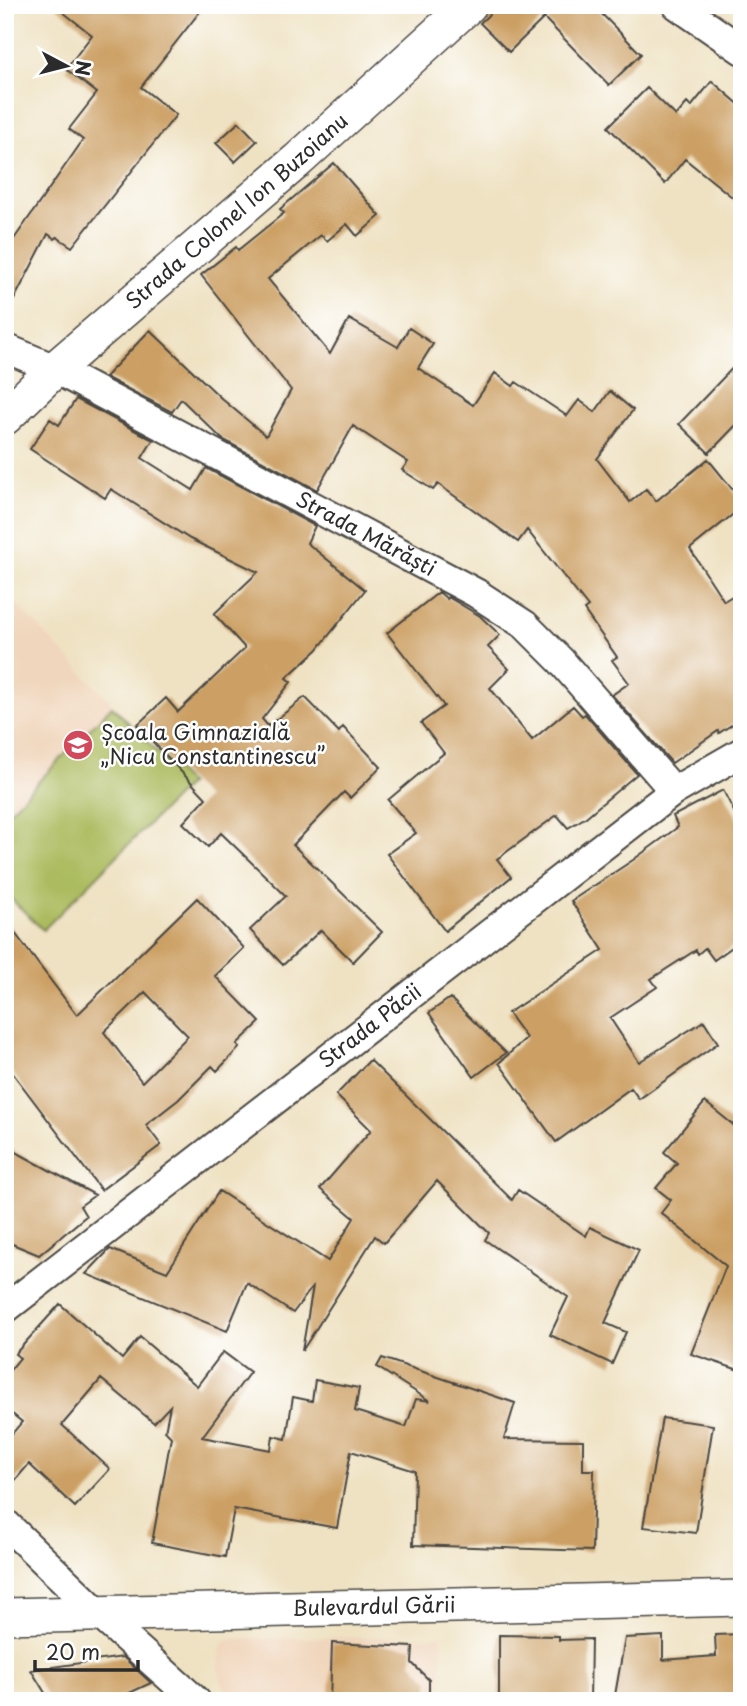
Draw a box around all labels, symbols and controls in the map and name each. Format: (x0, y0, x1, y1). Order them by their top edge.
north arrow (32, 32, 102, 102)
text: N (69, 59, 99, 77)
street label: Strada Colonel Ion Buzoianu (117, 104, 354, 316)
street label: Strada Mărăști (291, 482, 442, 583)
place label: Școala Gimnazială „Nicu Constantinescu” (101, 715, 325, 771)
school or university icon: Școala Gimnazială „Nicu Constantinescu” (61, 728, 95, 762)
street label: Strada Păcii (311, 974, 427, 1075)
street label: Bulevardul Gării (292, 1587, 456, 1623)
scale bar (35, 1629, 138, 1673)
text: 20 m (46, 1635, 100, 1667)

